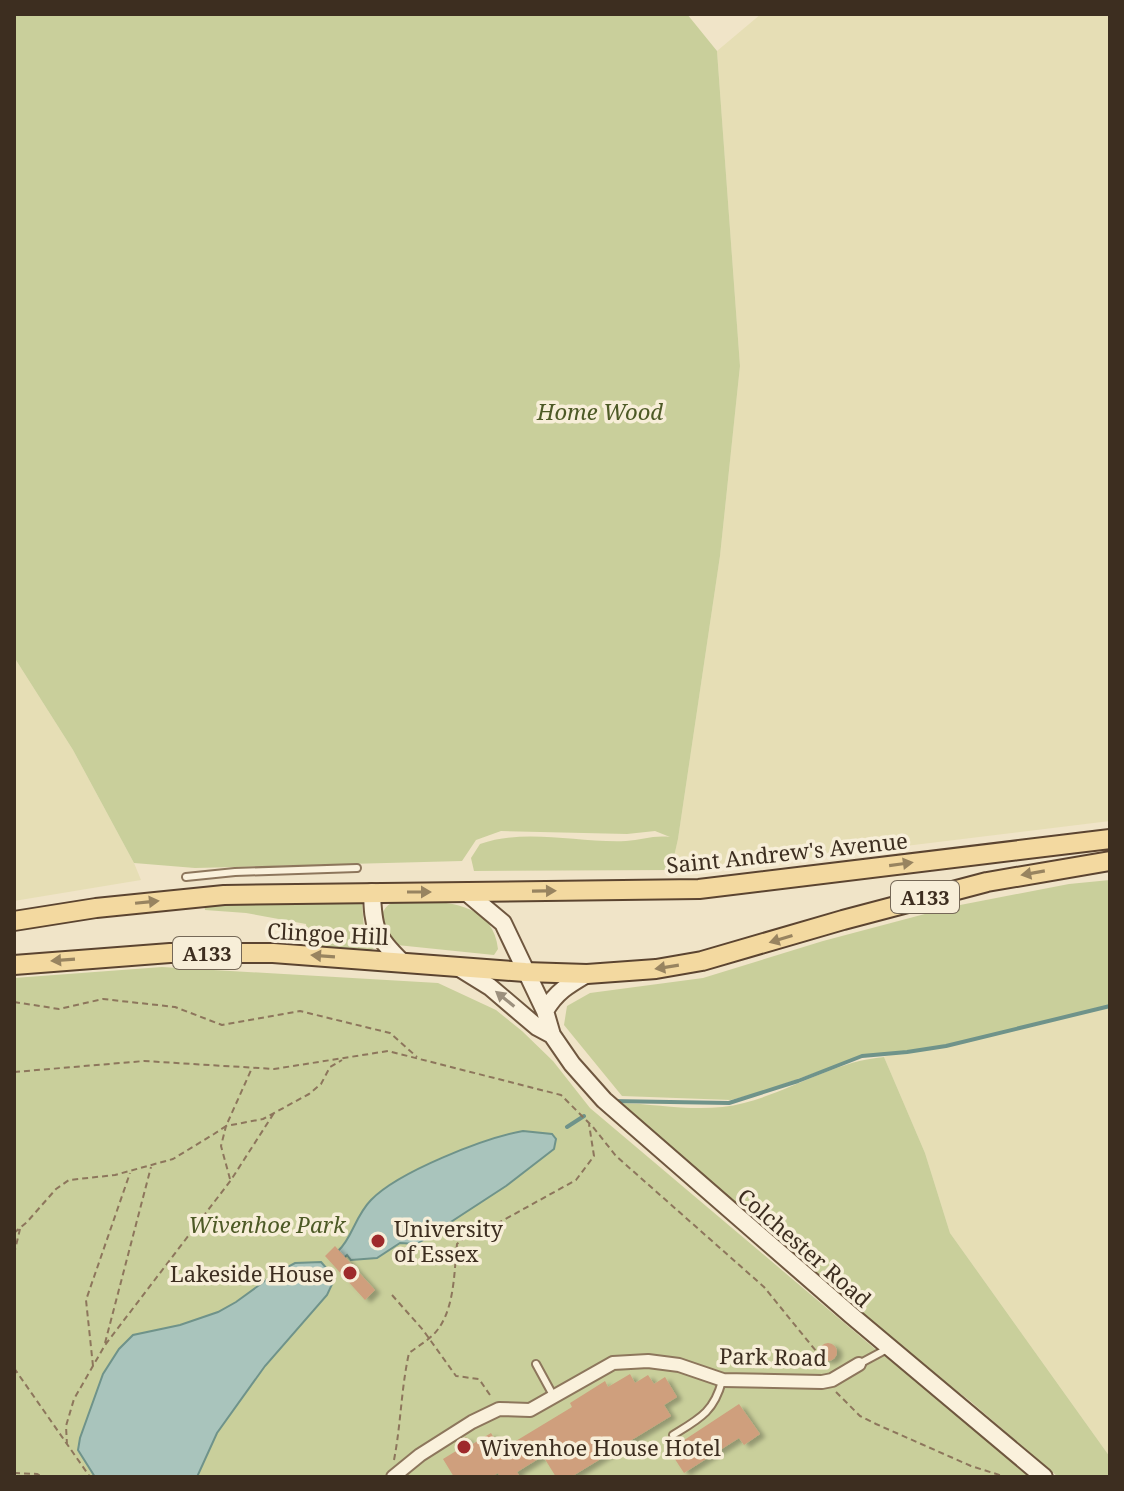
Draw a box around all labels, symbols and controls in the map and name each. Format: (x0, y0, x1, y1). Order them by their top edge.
park label: Home Wood (536, 396, 663, 426)
street label: Saint Andrew's Avenue (665, 824, 909, 880)
one-way arrow (889, 858, 914, 871)
one-way arrow (1020, 867, 1045, 880)
road number: A133 (891, 881, 959, 913)
one-way arrow (532, 885, 557, 897)
one-way arrow (407, 886, 432, 898)
one-way arrow (135, 895, 160, 908)
street label: Clingoe Hill (266, 915, 390, 951)
one-way arrow (769, 933, 793, 946)
road number: A133 (173, 937, 241, 969)
one-way arrow (310, 949, 335, 962)
one-way arrow (50, 954, 75, 967)
one-way arrow (654, 961, 679, 974)
one-way arrow (495, 992, 515, 1008)
street label: Colchester Road (732, 1181, 879, 1314)
park label: Wivenhoe Park (188, 1209, 347, 1239)
place label: University of Essex (394, 1213, 504, 1268)
marker: University of Essex (369, 1232, 387, 1250)
place label: Lakeside House (170, 1258, 334, 1288)
marker: Lakeside House (341, 1264, 359, 1282)
street label: Park Road (719, 1340, 828, 1372)
place label: Wivenhoe House Hotel (480, 1432, 721, 1462)
marker: Wivenhoe House Hotel (455, 1438, 473, 1456)

